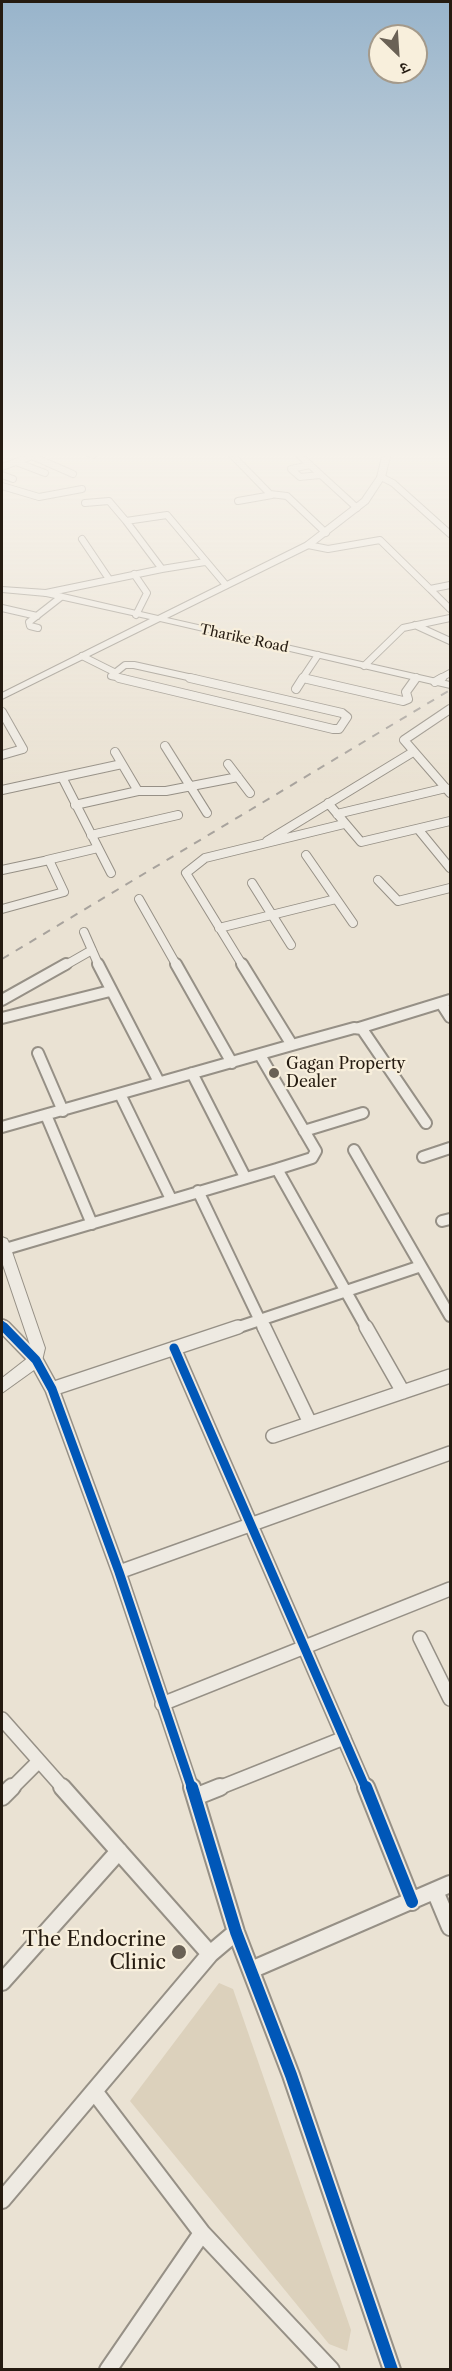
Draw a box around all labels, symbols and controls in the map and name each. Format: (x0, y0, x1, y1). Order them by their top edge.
north arrow (368, 24, 428, 84)
text: उ (397, 58, 413, 79)
street label: Tharike Road (198, 621, 290, 657)
place label: Gagan Property Dealer (286, 1054, 405, 1092)
marker: Gagan Property Dealer (267, 1066, 281, 1080)
place label: The Endocrine Clinic (22, 1928, 166, 1975)
marker: The Endocrine Clinic (170, 1943, 188, 1961)

